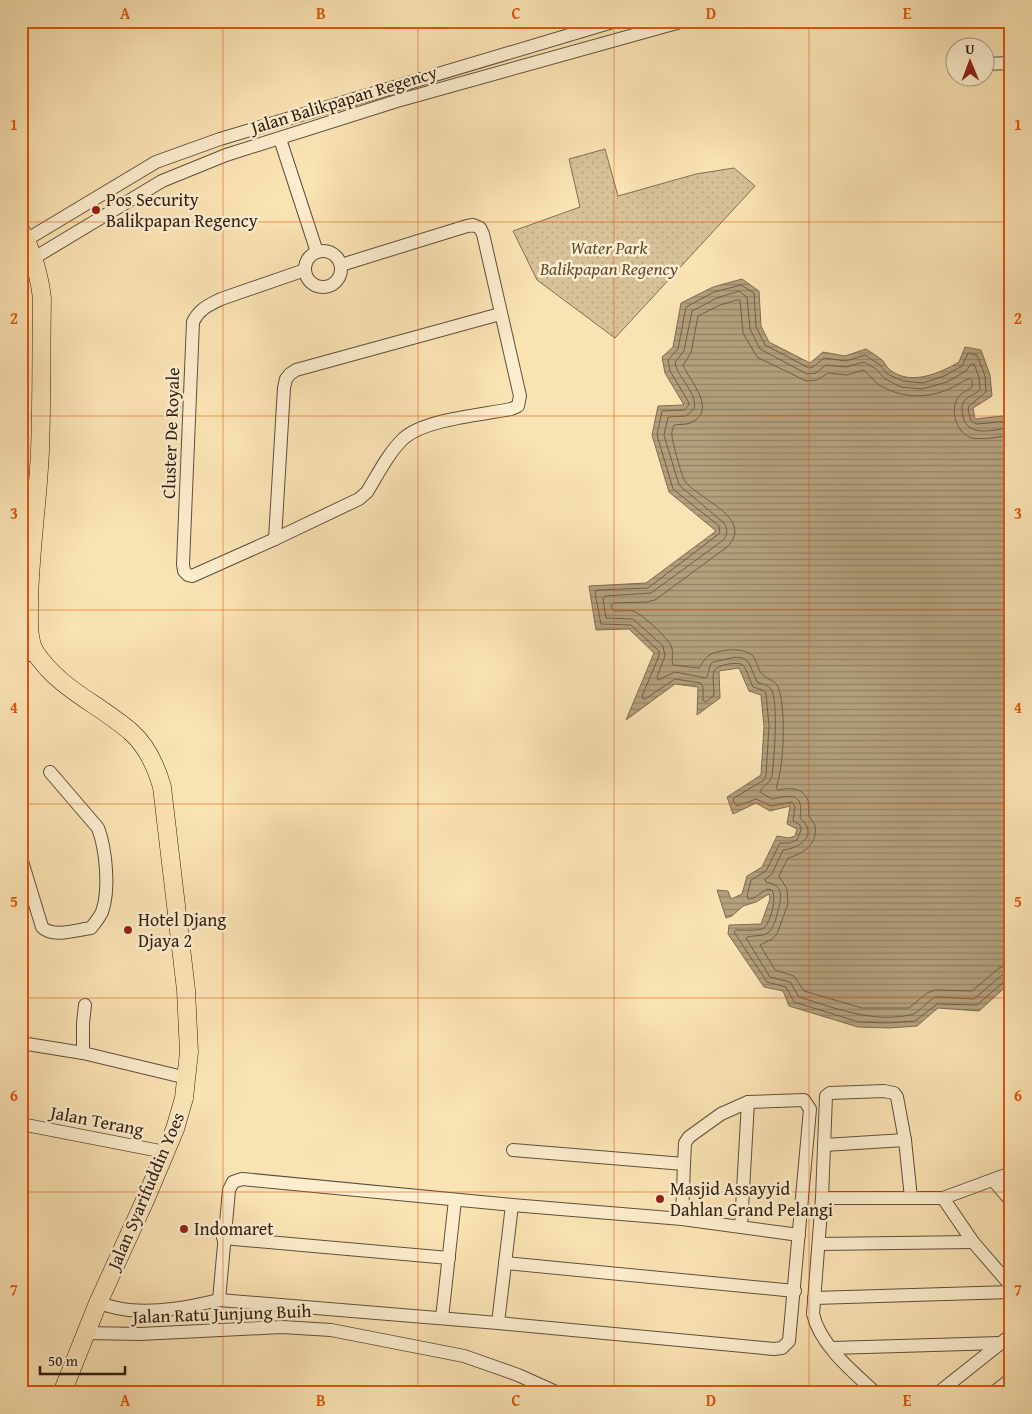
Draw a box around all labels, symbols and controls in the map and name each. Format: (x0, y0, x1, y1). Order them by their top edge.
text: A (120, 1, 131, 25)
text: B (316, 1, 326, 25)
text: C (511, 1, 521, 25)
text: D (706, 1, 716, 25)
text: E (903, 1, 912, 25)
north arrow (944, 38, 994, 88)
text: U (965, 39, 975, 59)
street label: Jalan Balikpapan Regency (245, 58, 440, 141)
text: 1 (10, 112, 18, 136)
text: 1 (1014, 112, 1022, 136)
place label: Pos Security Balikpapan Regency (106, 186, 258, 234)
marker: Pos Security Balikpapan Regency (90, 204, 102, 216)
park label: Water Park Balikpapan Regency (539, 234, 679, 282)
text: 2 (10, 306, 18, 330)
text: 2 (1014, 306, 1022, 330)
street label: Cluster De Royale (155, 367, 186, 499)
text: 3 (10, 501, 18, 525)
text: 3 (1014, 501, 1022, 525)
text: 4 (10, 695, 18, 719)
text: 4 (1014, 695, 1022, 719)
text: 5 (10, 889, 18, 913)
text: 5 (1014, 889, 1022, 913)
place label: Hotel Djang Djaya 2 (138, 906, 226, 954)
marker: Hotel Djang Djaya 2 (122, 924, 134, 936)
text: 6 (10, 1083, 18, 1107)
text: 6 (1014, 1083, 1022, 1107)
street label: Jalan Terang (46, 1098, 146, 1143)
street label: Jalan Syarifuddin Yoes (99, 1108, 191, 1276)
place label: Masjid Assayyid Dahlan Grand Pelangi (670, 1175, 833, 1223)
marker: Masjid Assayyid Dahlan Grand Pelangi (654, 1193, 666, 1205)
place label: Indomaret (194, 1215, 274, 1242)
marker: Indomaret (178, 1223, 190, 1235)
text: 7 (10, 1277, 18, 1301)
text: 7 (1014, 1277, 1022, 1301)
street label: Jalan Ratu Junjung Buih (130, 1297, 312, 1330)
scale bar (40, 1344, 125, 1376)
text: 50 m (48, 1350, 79, 1371)
text: A (120, 1388, 131, 1412)
text: B (316, 1388, 326, 1412)
text: C (511, 1388, 521, 1412)
text: D (706, 1388, 716, 1412)
text: E (903, 1388, 912, 1412)

